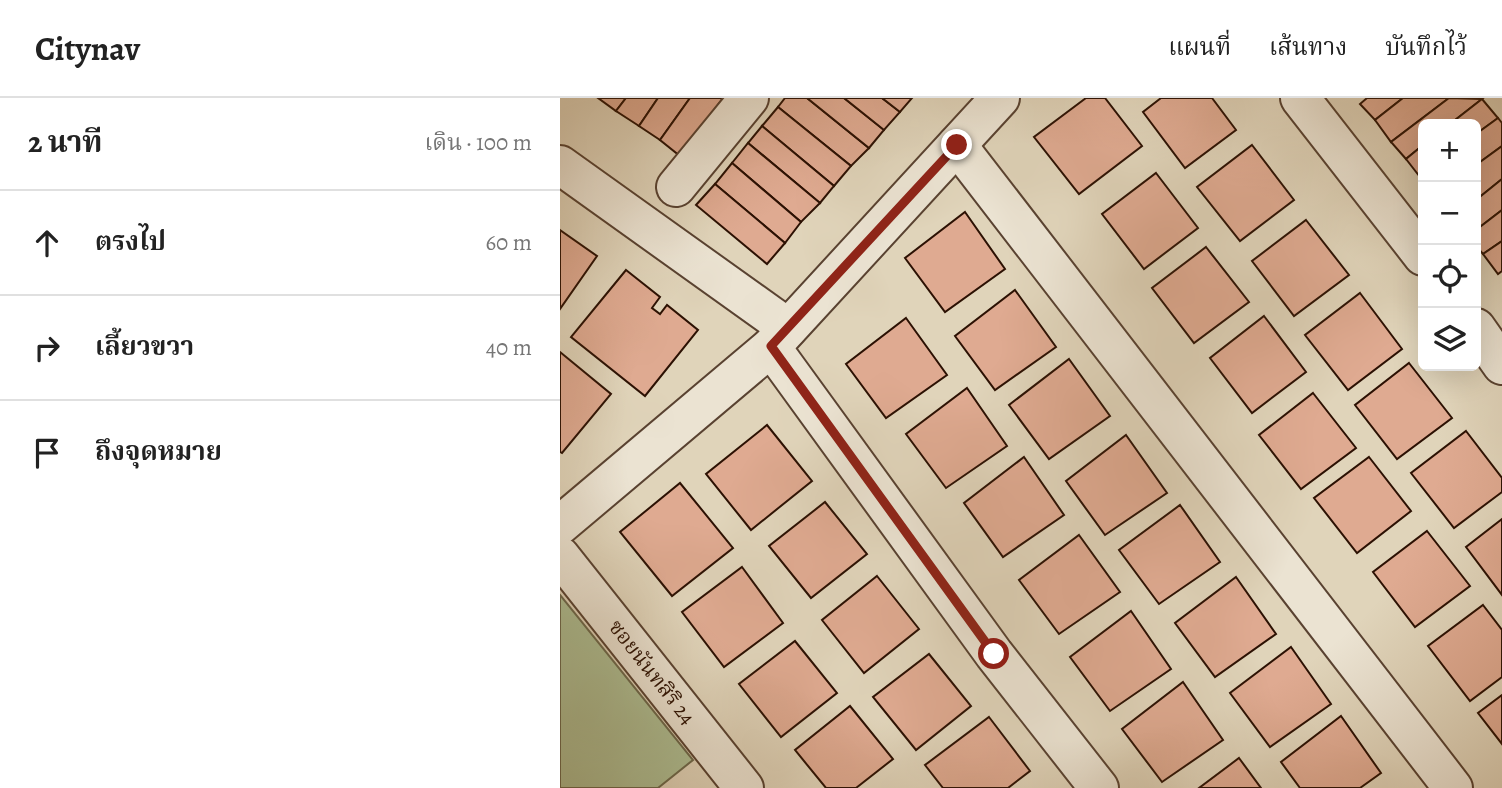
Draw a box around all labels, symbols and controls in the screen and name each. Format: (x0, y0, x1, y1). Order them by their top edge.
text: Citynav (35, 26, 140, 71)
text: แผนที่ (1168, 31, 1231, 63)
text: เส้นทาง (1269, 31, 1347, 63)
text: บันทึกไว้ (1385, 31, 1467, 63)
map controls (1418, 119, 1481, 371)
button: + (1418, 119, 1481, 182)
text: 2 นาที (28, 122, 103, 162)
text: เดิน · 100 m (425, 127, 532, 158)
route end (941, 129, 972, 160)
button: − (1418, 182, 1481, 245)
icon: ahead (28, 224, 66, 262)
text: ตรงไป (95, 224, 166, 259)
text: 60 m (485, 227, 532, 258)
button: locate (1418, 245, 1481, 308)
button: layers (1418, 308, 1481, 371)
icon: right (28, 329, 66, 367)
text: เลี้ยวขวา (95, 329, 194, 364)
text: 40 m (486, 332, 532, 363)
icon: arrive (28, 434, 66, 472)
text: ถึงจุดหมาย (95, 434, 222, 469)
street label: ซอยนันทสิริ 24 (602, 614, 702, 730)
route start (978, 638, 1009, 669)

